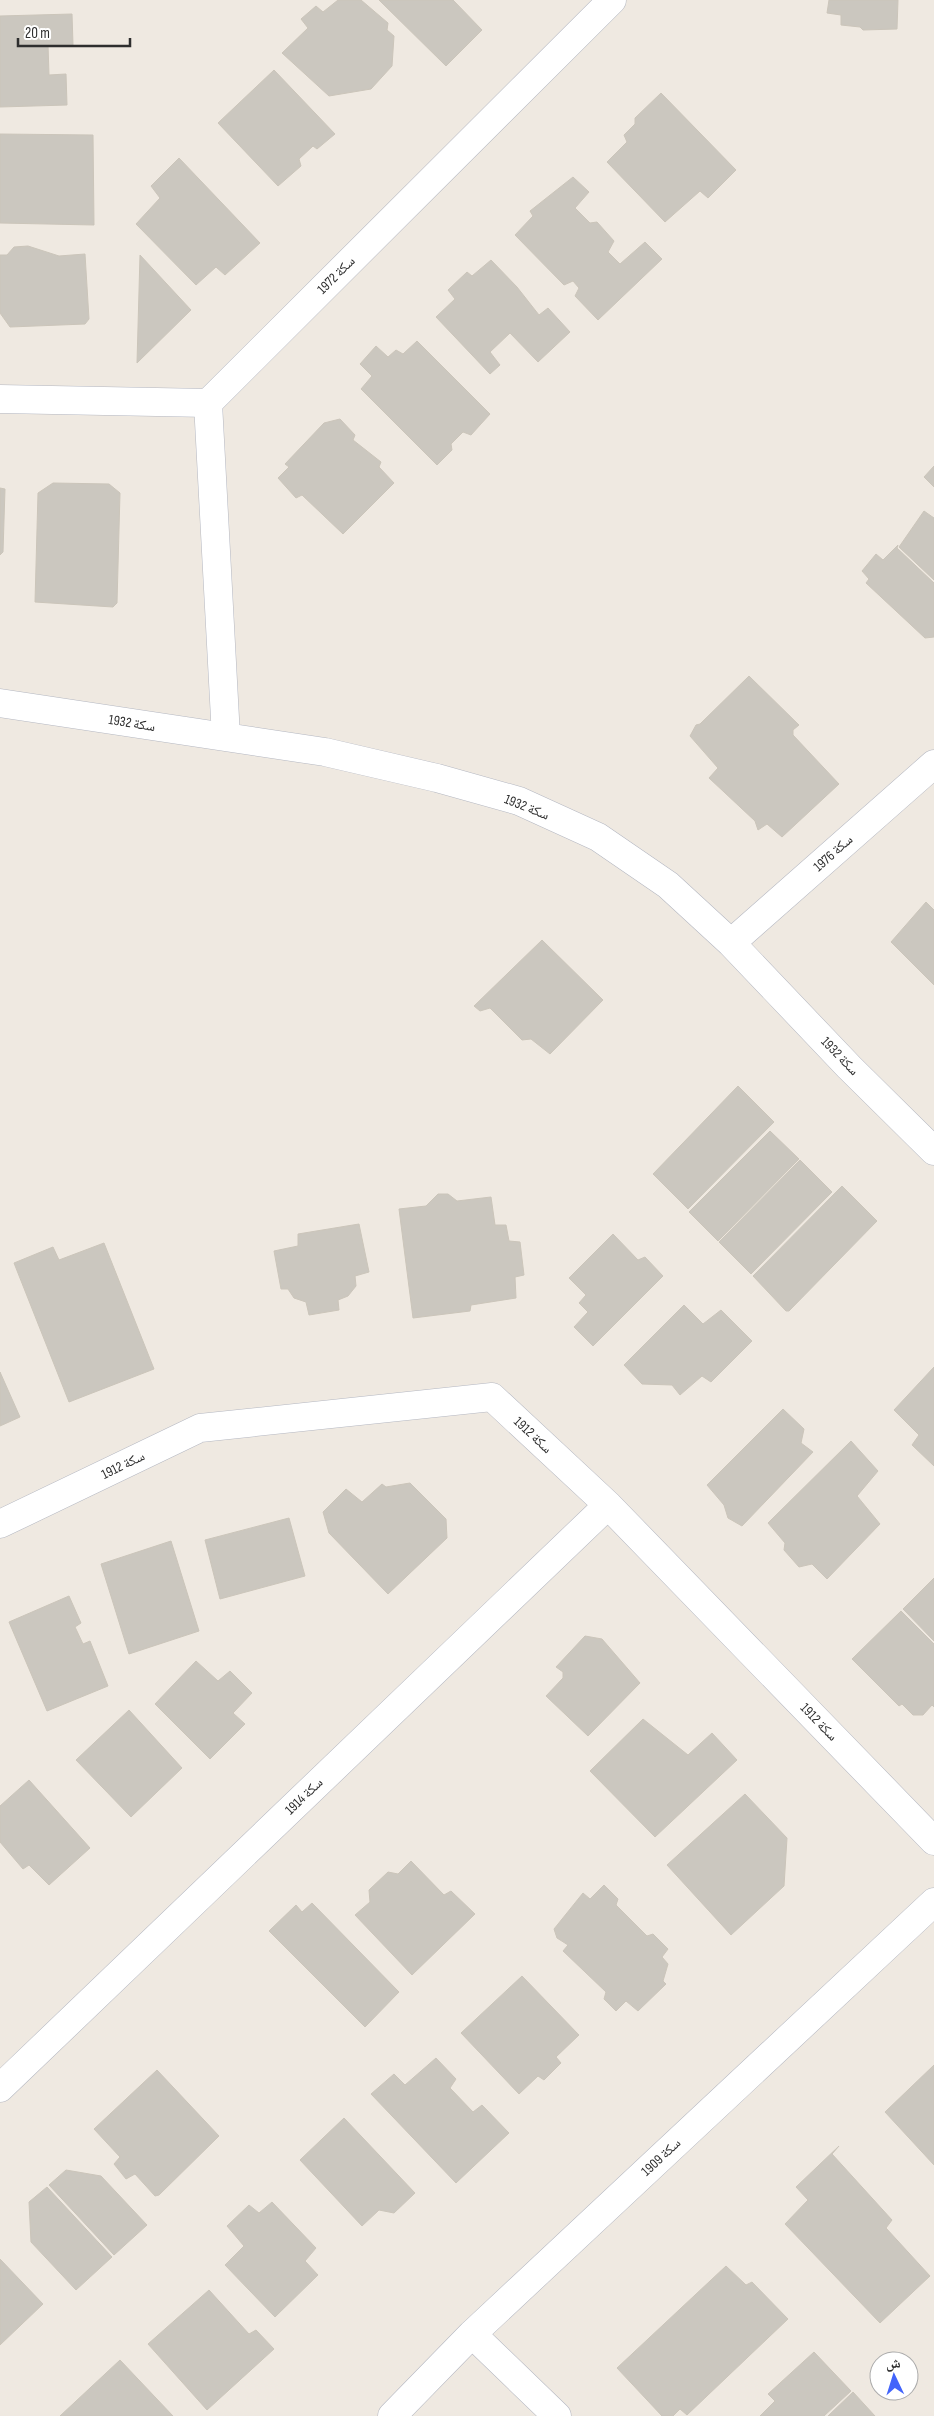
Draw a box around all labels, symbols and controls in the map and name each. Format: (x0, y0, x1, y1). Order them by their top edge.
scale bar (18, 15, 130, 47)
text: 20 m (25, 24, 50, 43)
street label: سكة 1972 (313, 252, 359, 298)
street label: سكة 1932 (107, 711, 157, 735)
street label: سكة 1932 (502, 790, 552, 824)
street label: سكة 1976 (810, 831, 856, 875)
street label: سكة 1932 (818, 1033, 862, 1079)
street label: سكة 1912 (510, 1413, 556, 1457)
street label: سكة 1912 (99, 1447, 147, 1483)
street label: سكة 1912 (797, 1700, 841, 1744)
street label: سكة 1914 (282, 1774, 326, 1818)
street label: سكة 1909 (638, 2134, 684, 2180)
north arrow (869, 2351, 919, 2401)
text: ش (885, 2355, 901, 2373)

